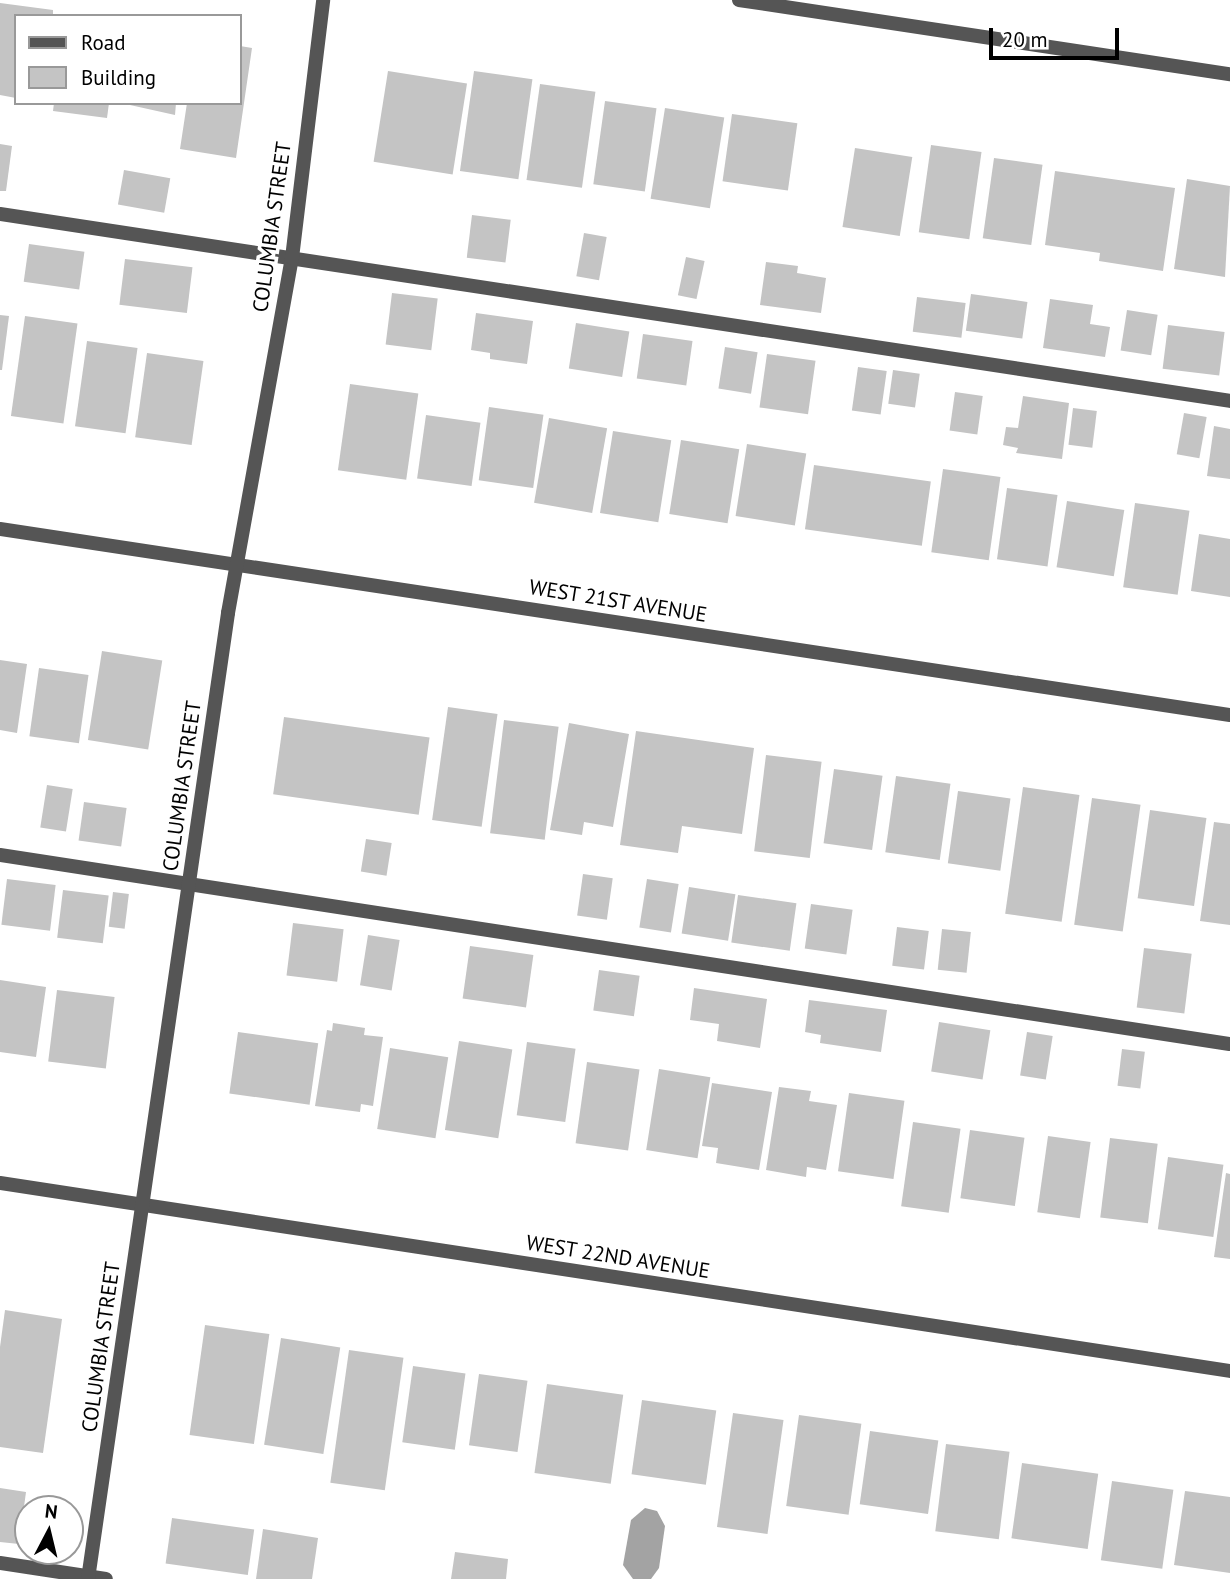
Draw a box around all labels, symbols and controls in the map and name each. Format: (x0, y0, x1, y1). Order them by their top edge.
legend (14, 14, 242, 105)
scale bar (992, 14, 1122, 58)
text: 20 m (1002, 26, 1048, 53)
text: Road (81, 29, 125, 56)
text: Building (81, 64, 156, 91)
street label: COLUMBIA STREET (248, 140, 296, 314)
street label: WEST 21ST AVENUE (526, 574, 710, 628)
street label: COLUMBIA STREET (158, 699, 206, 873)
street label: WEST 22ND AVENUE (524, 1230, 712, 1284)
street label: COLUMBIA STREET (77, 1260, 125, 1434)
north arrow (14, 1495, 84, 1565)
text: N (44, 1498, 59, 1524)

